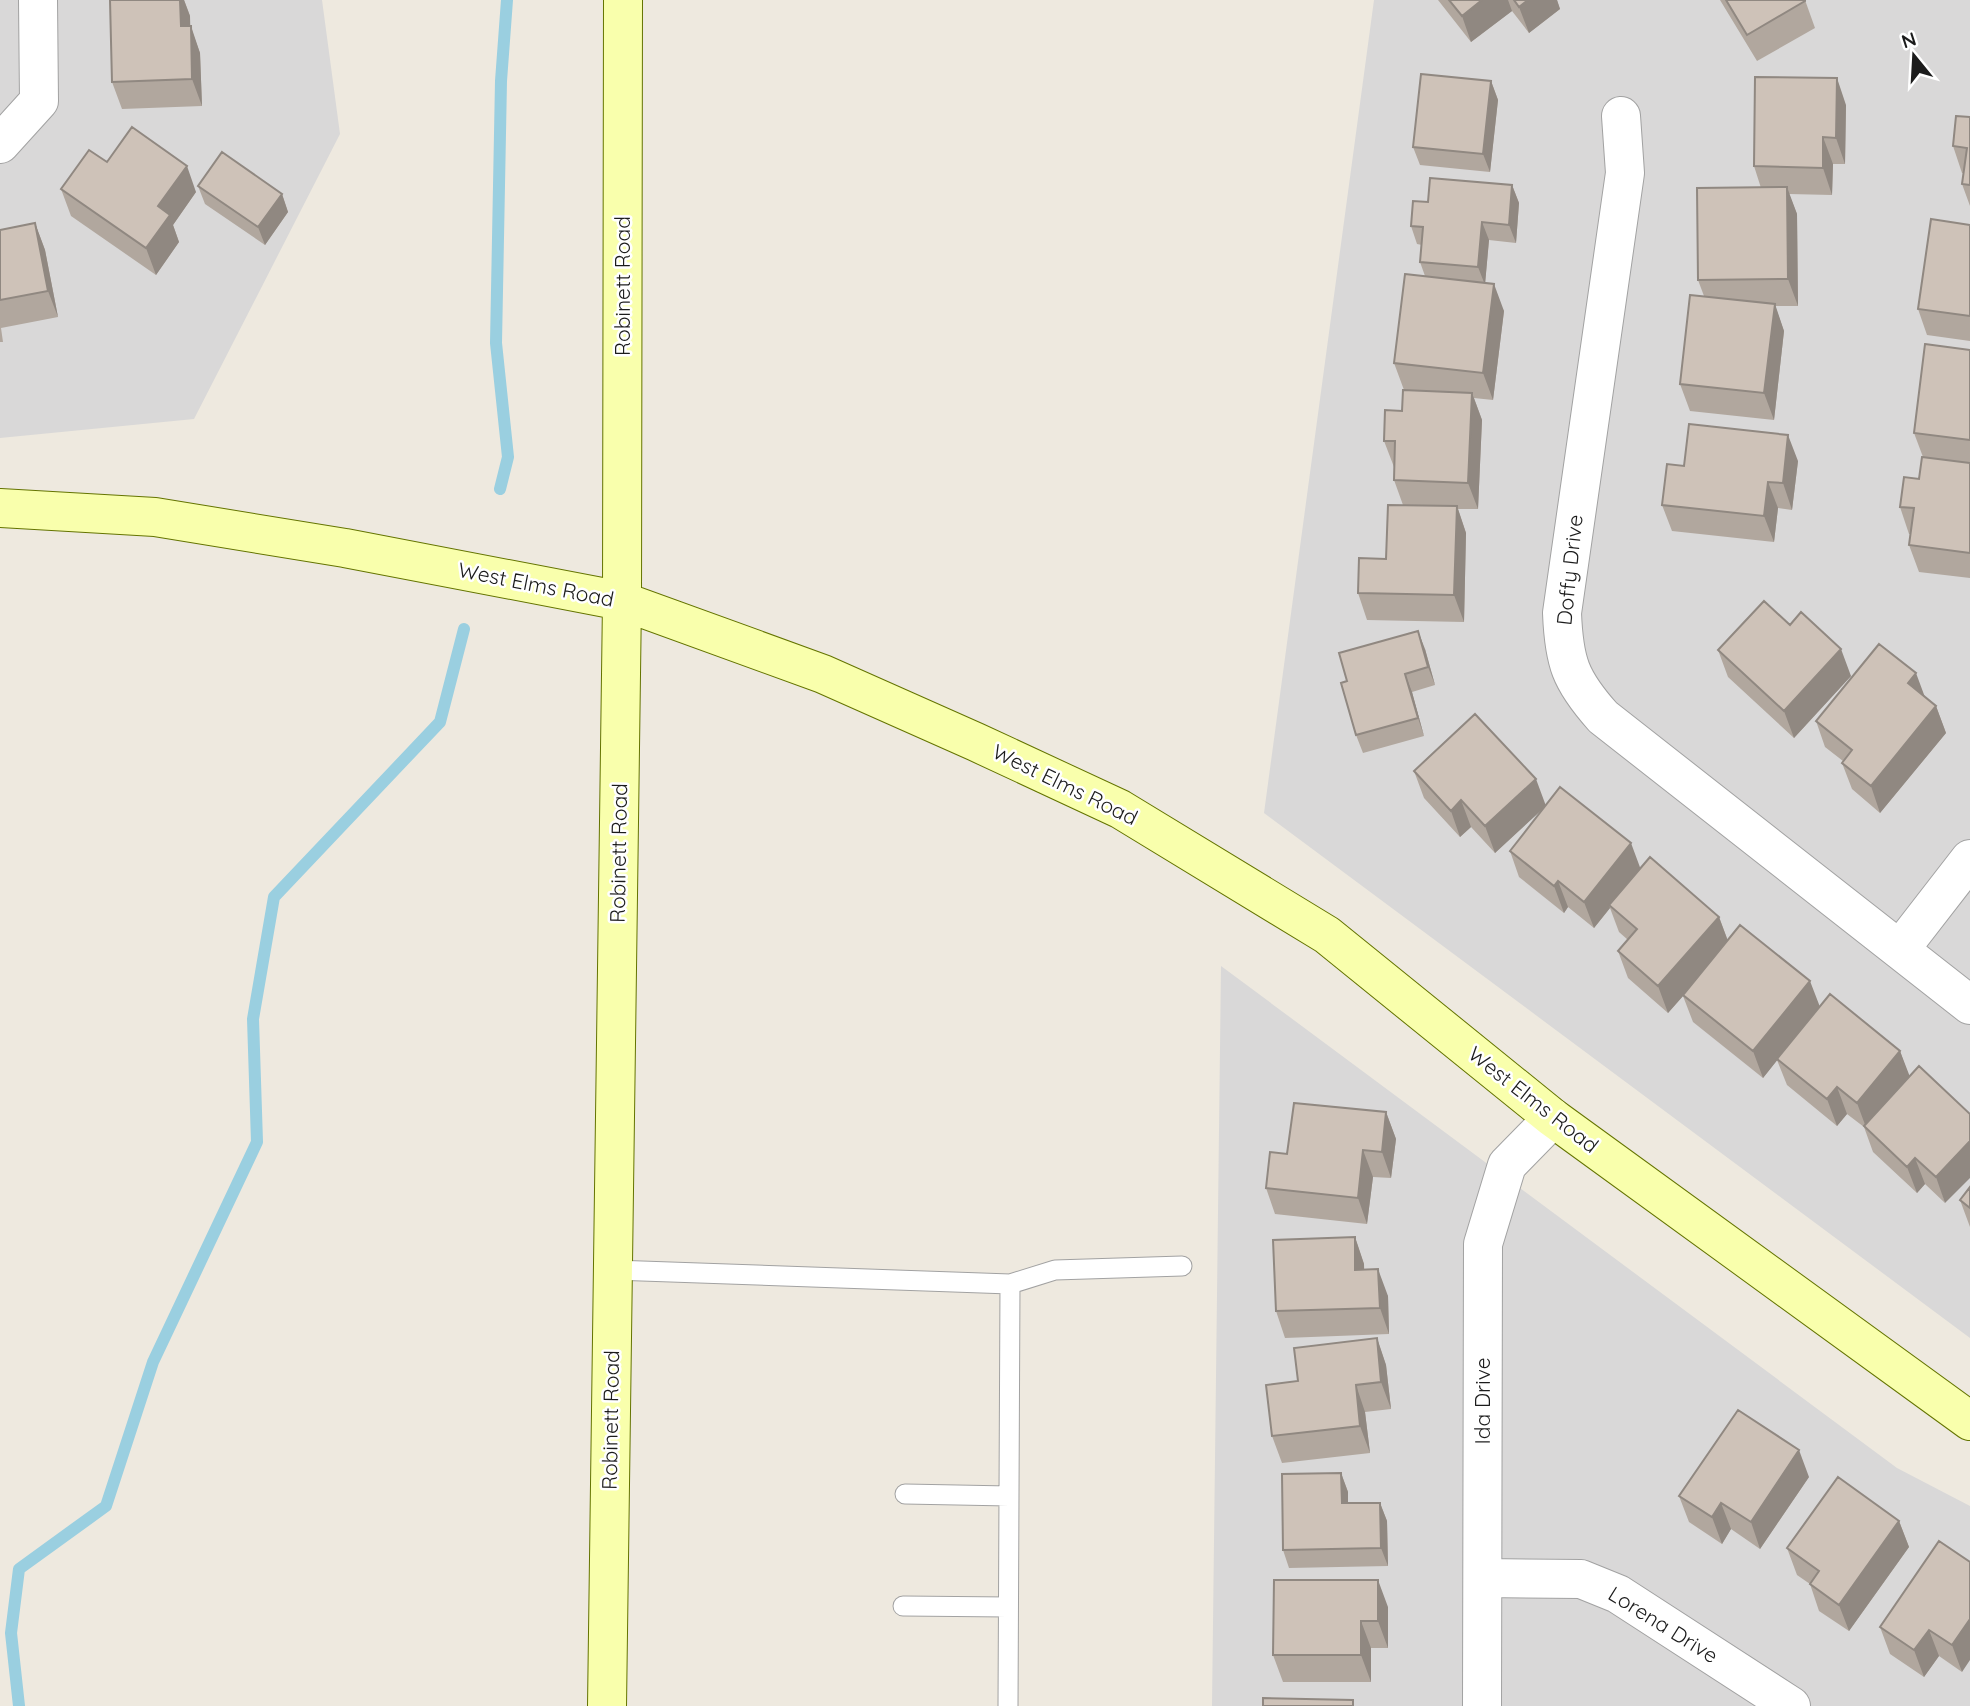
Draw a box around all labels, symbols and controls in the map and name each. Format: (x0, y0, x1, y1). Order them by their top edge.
north arrow (1879, 21, 1949, 91)
text: N (1898, 26, 1919, 53)
street label: Robinett Road (609, 216, 635, 356)
street label: Doffy Drive (1550, 513, 1588, 627)
street label: West Elms Road (456, 556, 616, 612)
street label: West Elms Road (989, 738, 1142, 830)
street label: Robinett Road (604, 783, 632, 923)
street label: West Elms Road (1463, 1040, 1604, 1158)
street label: Robinett Road (596, 1350, 624, 1490)
street label: Ida Drive (1469, 1358, 1495, 1444)
street label: Lorena Drive (1604, 1580, 1723, 1668)

